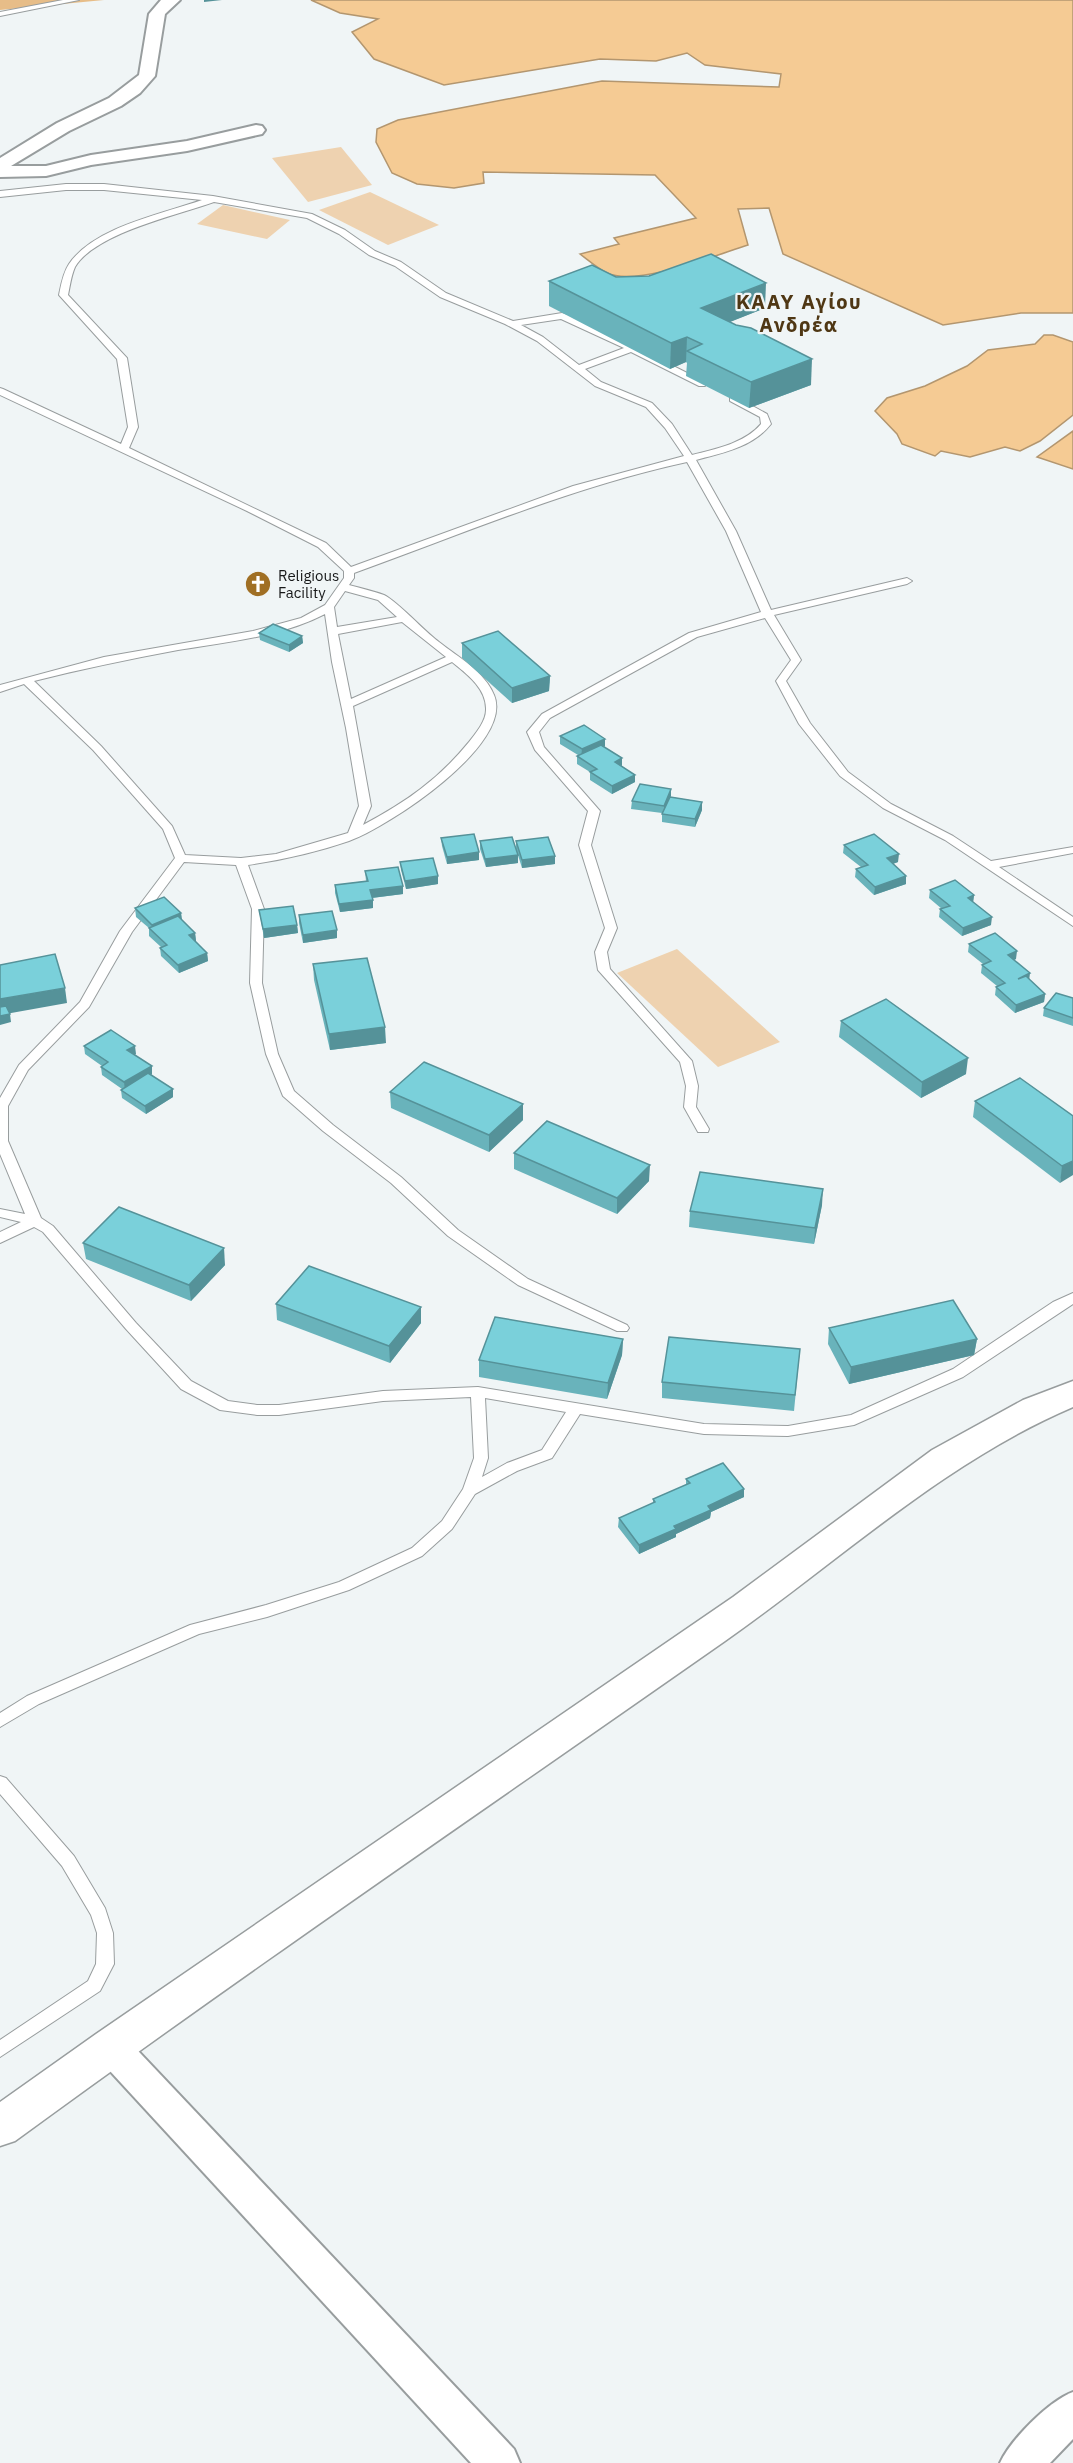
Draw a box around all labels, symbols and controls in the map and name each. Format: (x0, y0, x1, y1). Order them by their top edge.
district label: ΚΑΑΥ Αγίου Ανδρέα (736, 288, 862, 338)
place label: Religious Facility (278, 566, 339, 602)
church icon: Religious Facility (243, 569, 273, 599)

